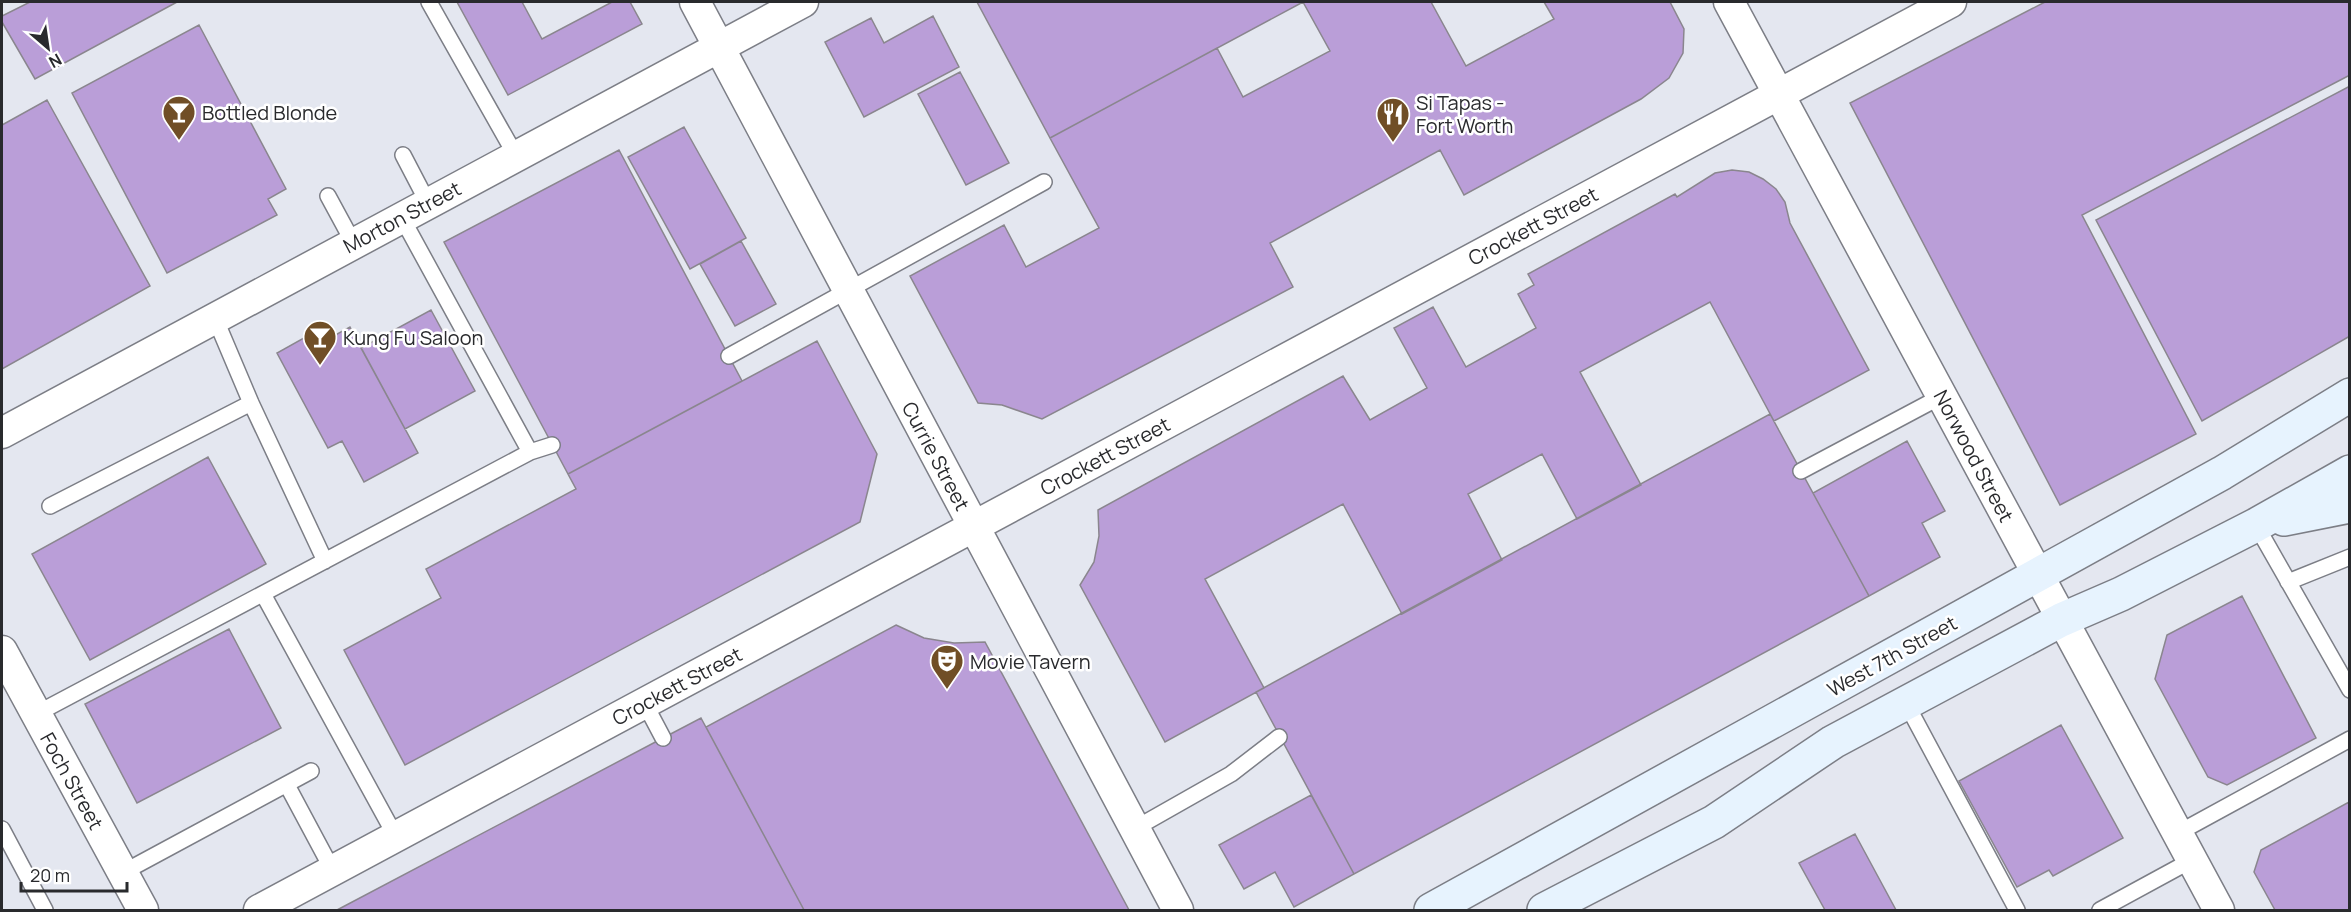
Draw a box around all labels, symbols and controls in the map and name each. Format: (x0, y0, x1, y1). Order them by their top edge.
north arrow (18, 18, 78, 78)
text: N (45, 49, 66, 74)
place label: Si Tapas - Fort Worth (1416, 89, 1513, 139)
bar icon: Bottled Blonde (161, 94, 197, 141)
restaurant icon: Si Tapas - Fort Worth (1375, 96, 1411, 143)
place label: Bottled Blonde (202, 99, 337, 126)
street label: Morton Street (338, 175, 466, 259)
street label: Crockett Street (1463, 180, 1603, 272)
bar icon: Kung Fu Saloon (302, 319, 338, 366)
place label: Kung Fu Saloon (343, 324, 483, 351)
street label: Norwood Street (1928, 385, 2020, 527)
street label: Currie Street (896, 397, 976, 515)
street label: Crockett Street (1035, 410, 1175, 502)
street label: West 7th Street (1822, 609, 1962, 703)
street label: Crockett Street (607, 640, 747, 732)
theatre icon: Movie Tavern (929, 643, 965, 690)
place label: Movie Tavern (970, 648, 1091, 675)
street label: Foch Street (34, 728, 110, 834)
scale bar (21, 855, 128, 893)
text: 20 m (30, 863, 70, 887)

